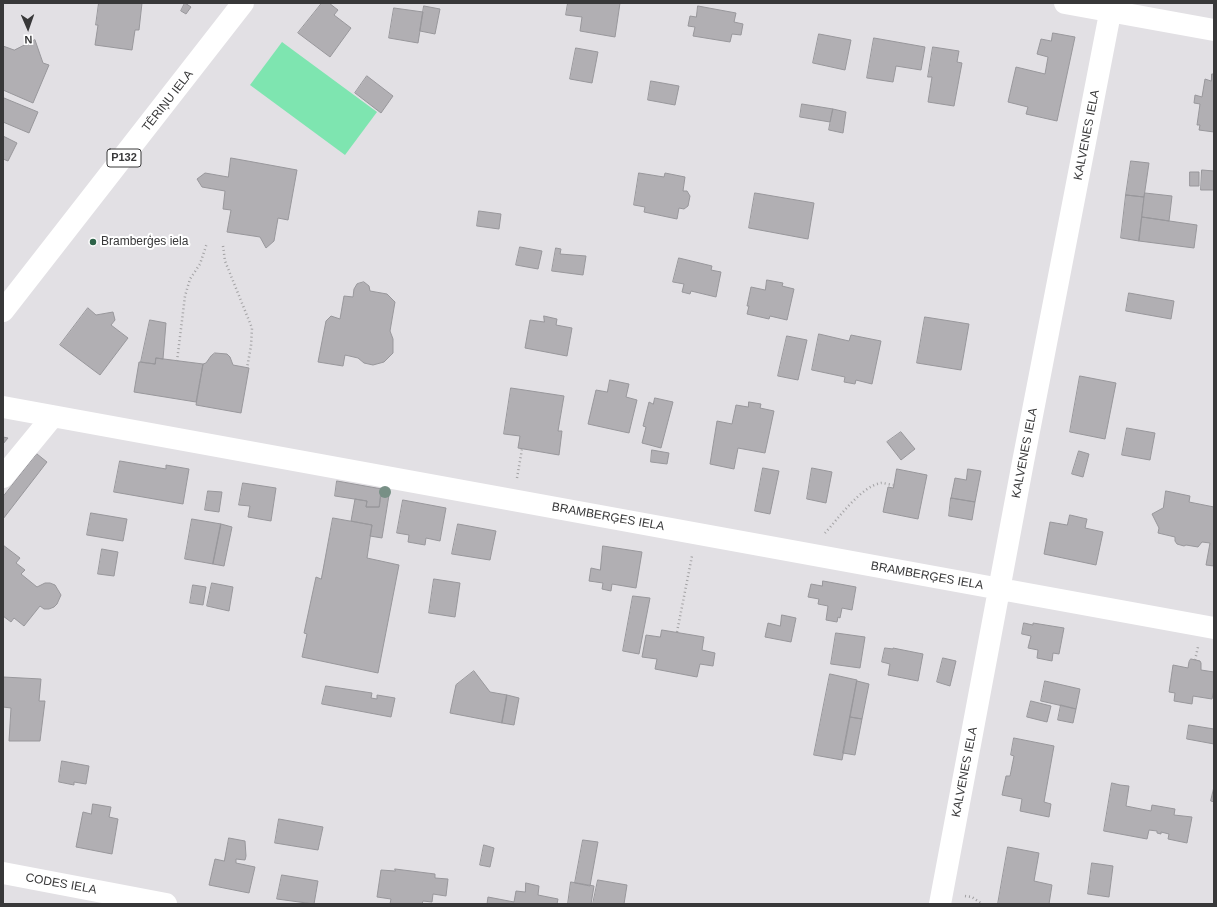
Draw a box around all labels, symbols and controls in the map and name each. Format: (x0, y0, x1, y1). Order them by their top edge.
north arrow (8, 8, 48, 48)
text: N (24, 34, 33, 46)
street label: TĒRIŅU IELA (140, 67, 196, 135)
street label: KALVENES IELA (1071, 89, 1103, 181)
road number: P132 (107, 149, 141, 167)
place label: Bramberģes iela (101, 235, 188, 249)
marker: Bramberģes iela (88, 237, 98, 247)
street label: KALVENES IELA (1009, 407, 1041, 499)
street label: BRAMBERĢES IELA (551, 500, 665, 534)
street label: BRAMBERĢES IELA (870, 559, 984, 593)
street label: KALVENES IELA (949, 726, 981, 818)
street label: CODES IELA (24, 871, 98, 897)

